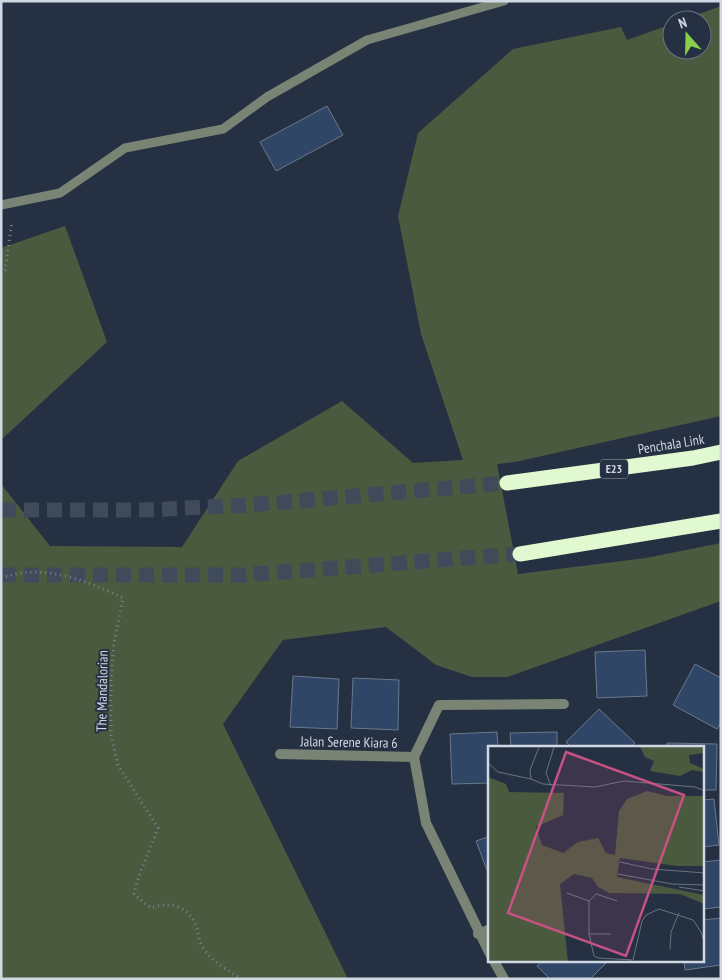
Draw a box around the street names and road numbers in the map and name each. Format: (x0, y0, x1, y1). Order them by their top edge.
street label: Penchala Link (637, 430, 706, 458)
road number: E23 (600, 459, 628, 478)
street label: The Mandalorian (92, 650, 112, 732)
street label: Jalan Serene Kiara 6 (299, 732, 398, 752)

